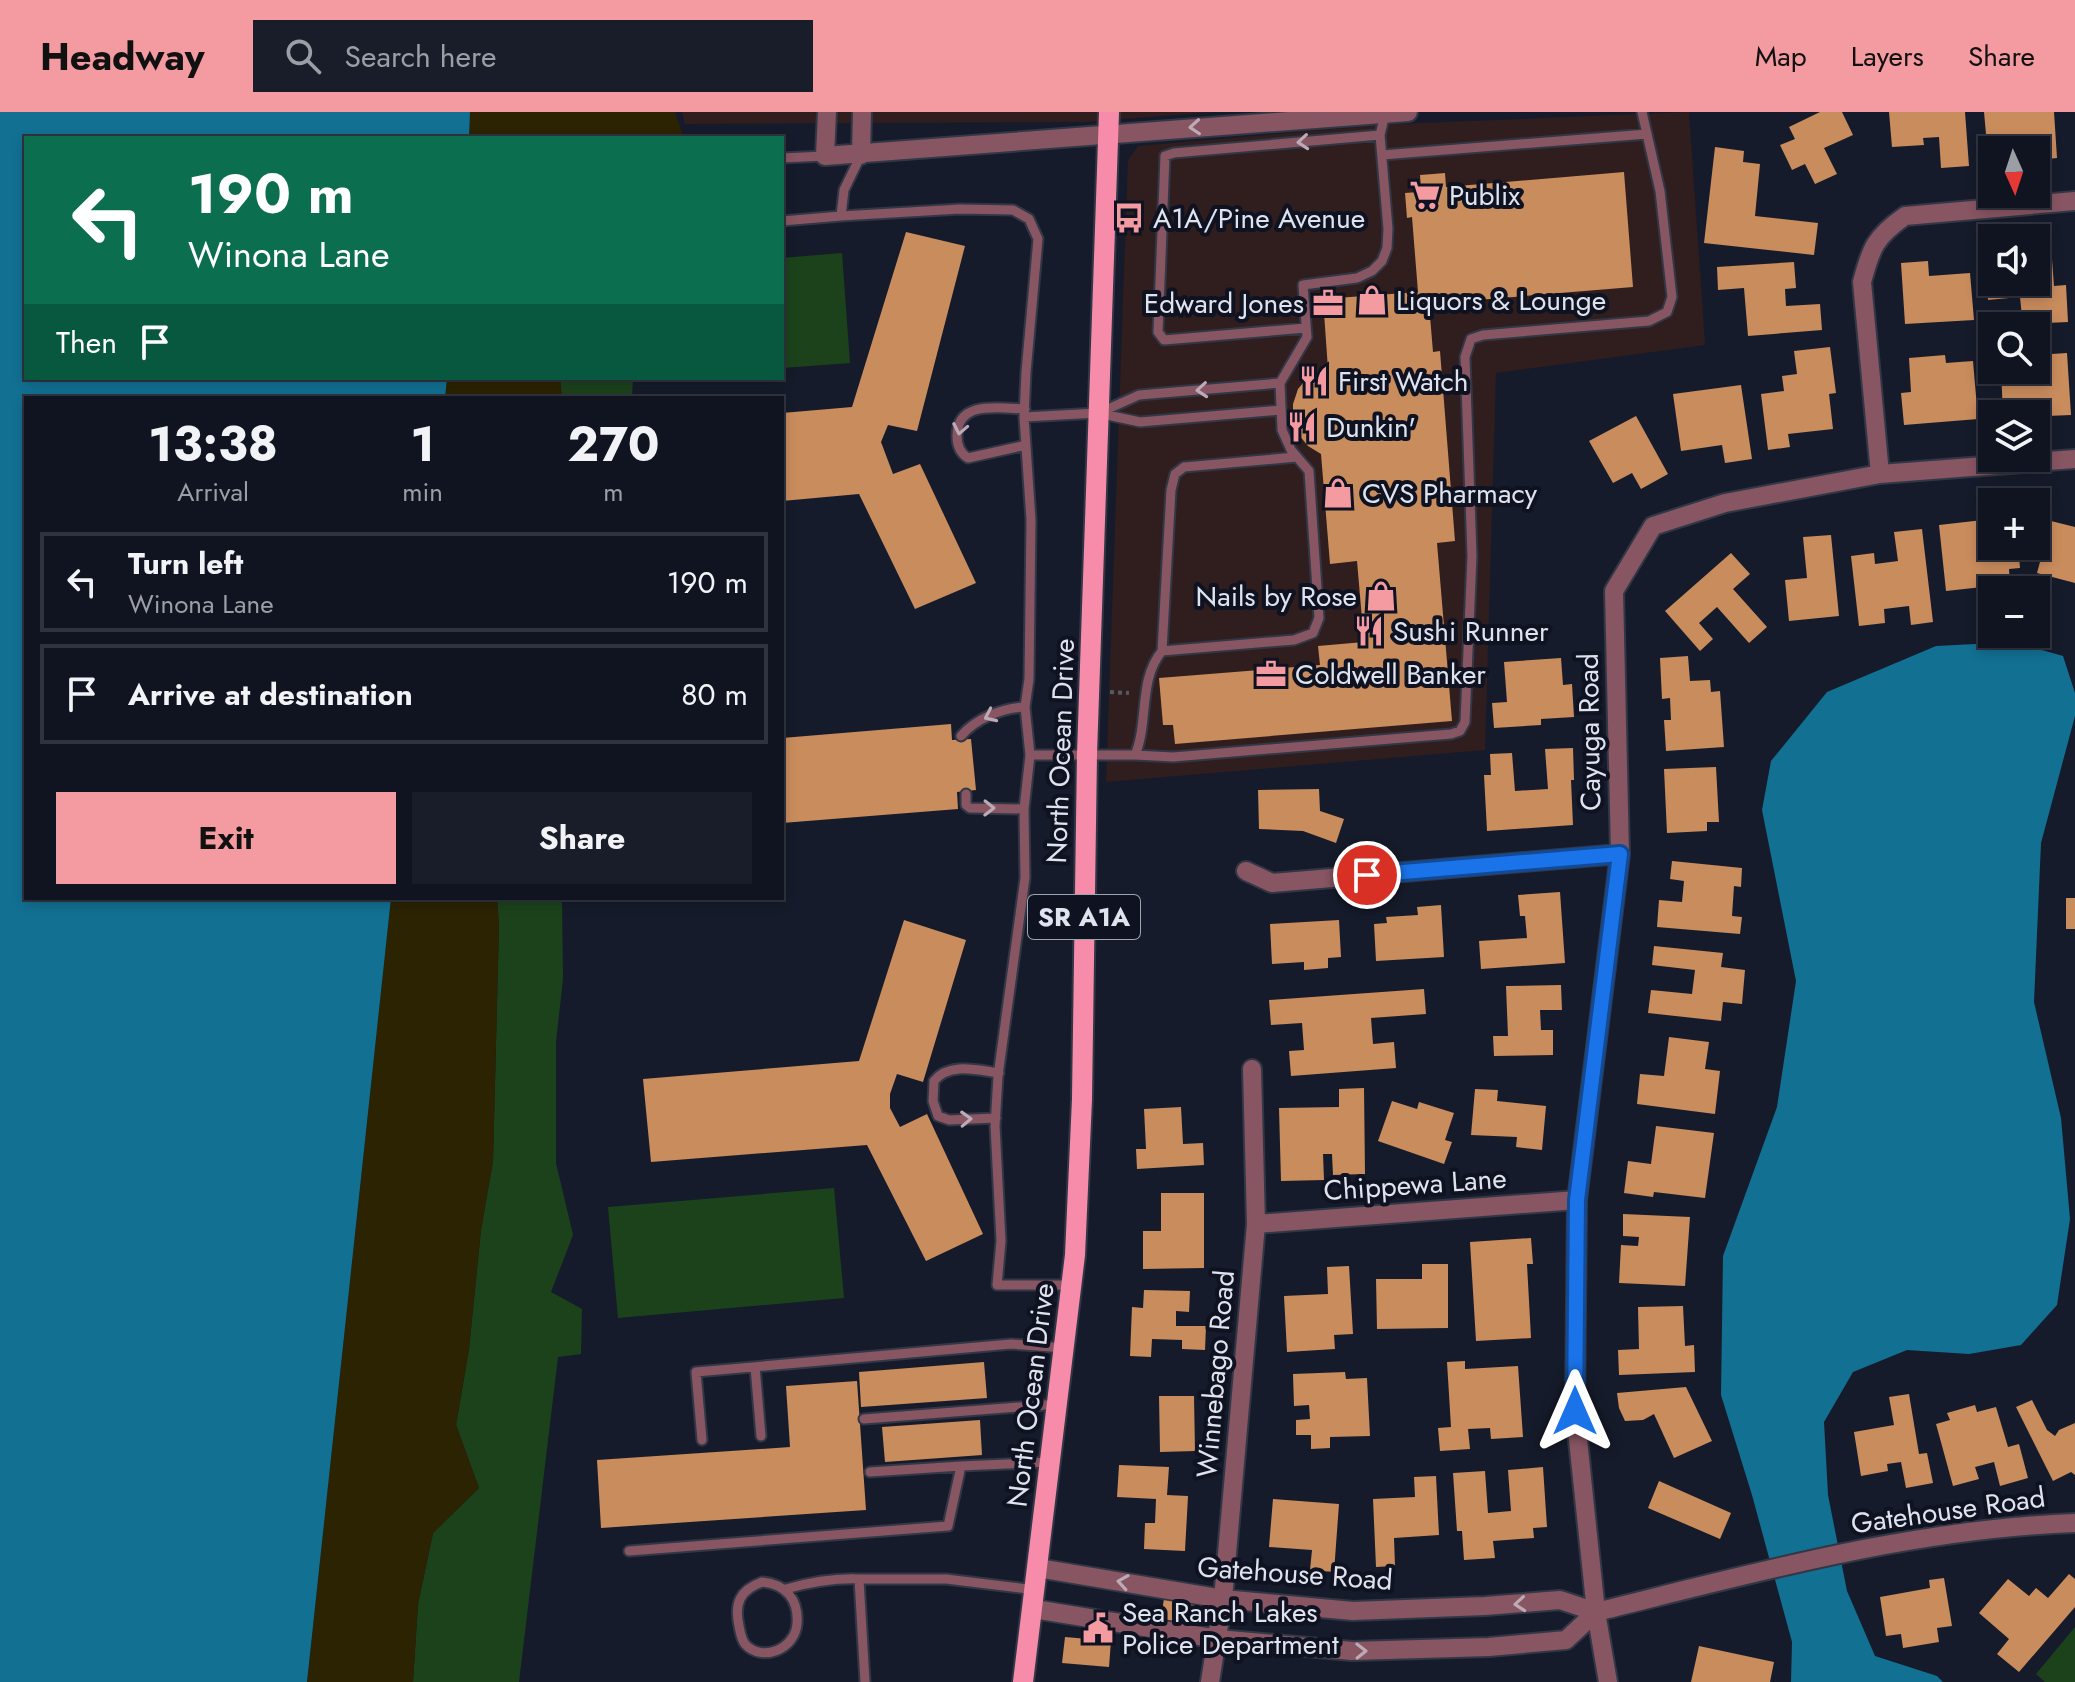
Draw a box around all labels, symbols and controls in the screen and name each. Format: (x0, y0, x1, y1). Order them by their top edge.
search box (253, 20, 813, 92)
text: Headway (40, 29, 205, 84)
icon: search (281, 34, 325, 78)
text: Search here (345, 35, 496, 78)
text: Map (1755, 36, 1807, 77)
text: Layers (1851, 36, 1924, 77)
text: Share (1968, 36, 2035, 77)
one-way arrow (1188, 118, 1201, 135)
one-way arrow (1296, 133, 1309, 150)
north arrow (1978, 136, 2050, 208)
map controls (1978, 136, 2050, 648)
text: 190 m (188, 153, 354, 234)
icon: left (56, 168, 160, 272)
place label: Publix (1449, 175, 1520, 216)
supermarket icon: Publix (1408, 178, 1442, 212)
place label: A1A/Pine Avenue (1153, 198, 1365, 239)
bus stop icon: A1A/Pine Avenue (1112, 201, 1146, 235)
button: sound (1978, 224, 2050, 296)
text: Winona Lane (188, 228, 390, 280)
place label: Liquors & Lounge (1396, 280, 1606, 321)
place label: Edward Jones (1144, 283, 1304, 324)
shop icon: Liquors & Lounge (1355, 283, 1389, 317)
office icon: Edward Jones (1311, 286, 1345, 320)
button: search (1978, 312, 2050, 384)
icon: arrive (133, 320, 177, 364)
text: Then (56, 321, 117, 364)
place label: First Watch (1338, 361, 1468, 402)
restaurant icon: First Watch (1297, 364, 1331, 398)
one-way arrow (1195, 381, 1208, 398)
button: layers (1978, 400, 2050, 472)
place label: Dunkin' (1326, 407, 1416, 448)
text: 13:38 (148, 410, 278, 479)
text: 1 (410, 410, 435, 479)
text: 270 (567, 410, 660, 479)
restaurant icon: Dunkin' (1285, 410, 1319, 444)
one-way arrow (952, 422, 969, 436)
text: Arrival (177, 473, 249, 511)
text: min (402, 473, 443, 511)
text: m (603, 473, 624, 511)
place label: CVS Pharmacy (1362, 473, 1538, 514)
shop icon: CVS Pharmacy (1321, 476, 1355, 510)
button: + (1978, 488, 2050, 560)
text: Turn left (128, 542, 243, 585)
icon: left (60, 560, 104, 604)
text: 190 m (667, 561, 748, 604)
place label: Nails by Rose (1195, 576, 1357, 617)
button: − (1978, 576, 2050, 648)
shop icon: Nails by Rose (1364, 579, 1398, 613)
text: Winona Lane (128, 585, 274, 623)
place label: Sushi Runner (1393, 611, 1549, 652)
restaurant icon: Sushi Runner (1352, 614, 1386, 648)
street label: North Ocean Drive (1036, 638, 1085, 864)
street label: Cayuga Road (1568, 653, 1611, 811)
place label: Coldwell Banker (1295, 654, 1486, 695)
office icon: Coldwell Banker (1254, 657, 1288, 691)
icon: arrive (60, 672, 104, 716)
text: Arrive at destination (128, 673, 413, 716)
text: 80 m (681, 673, 748, 716)
one-way arrow (984, 707, 998, 723)
button: Exit (56, 792, 396, 884)
button: Share (412, 792, 752, 884)
one-way arrow (983, 800, 996, 817)
pin (1333, 841, 1401, 909)
icon: arrive (1345, 853, 1389, 897)
road number: SR A1A (1028, 895, 1140, 939)
one-way arrow (960, 1110, 973, 1128)
street label: Chippewa Lane (1322, 1158, 1508, 1211)
street label: Winnebago Road (1186, 1269, 1245, 1480)
street label: North Ocean Drive (996, 1281, 1065, 1509)
position arrow (1533, 1369, 1617, 1453)
street label: Gatehouse Road (1848, 1477, 2048, 1544)
street label: Gatehouse Road (1196, 1546, 1394, 1601)
one-way arrow (1116, 1575, 1129, 1592)
place label: Sea Ranch Lakes Police Department (1122, 1592, 1339, 1665)
one-way arrow (1513, 1595, 1526, 1612)
public building icon: Sea Ranch Lakes Police Department (1081, 1611, 1115, 1645)
one-way arrow (1355, 1642, 1368, 1659)

